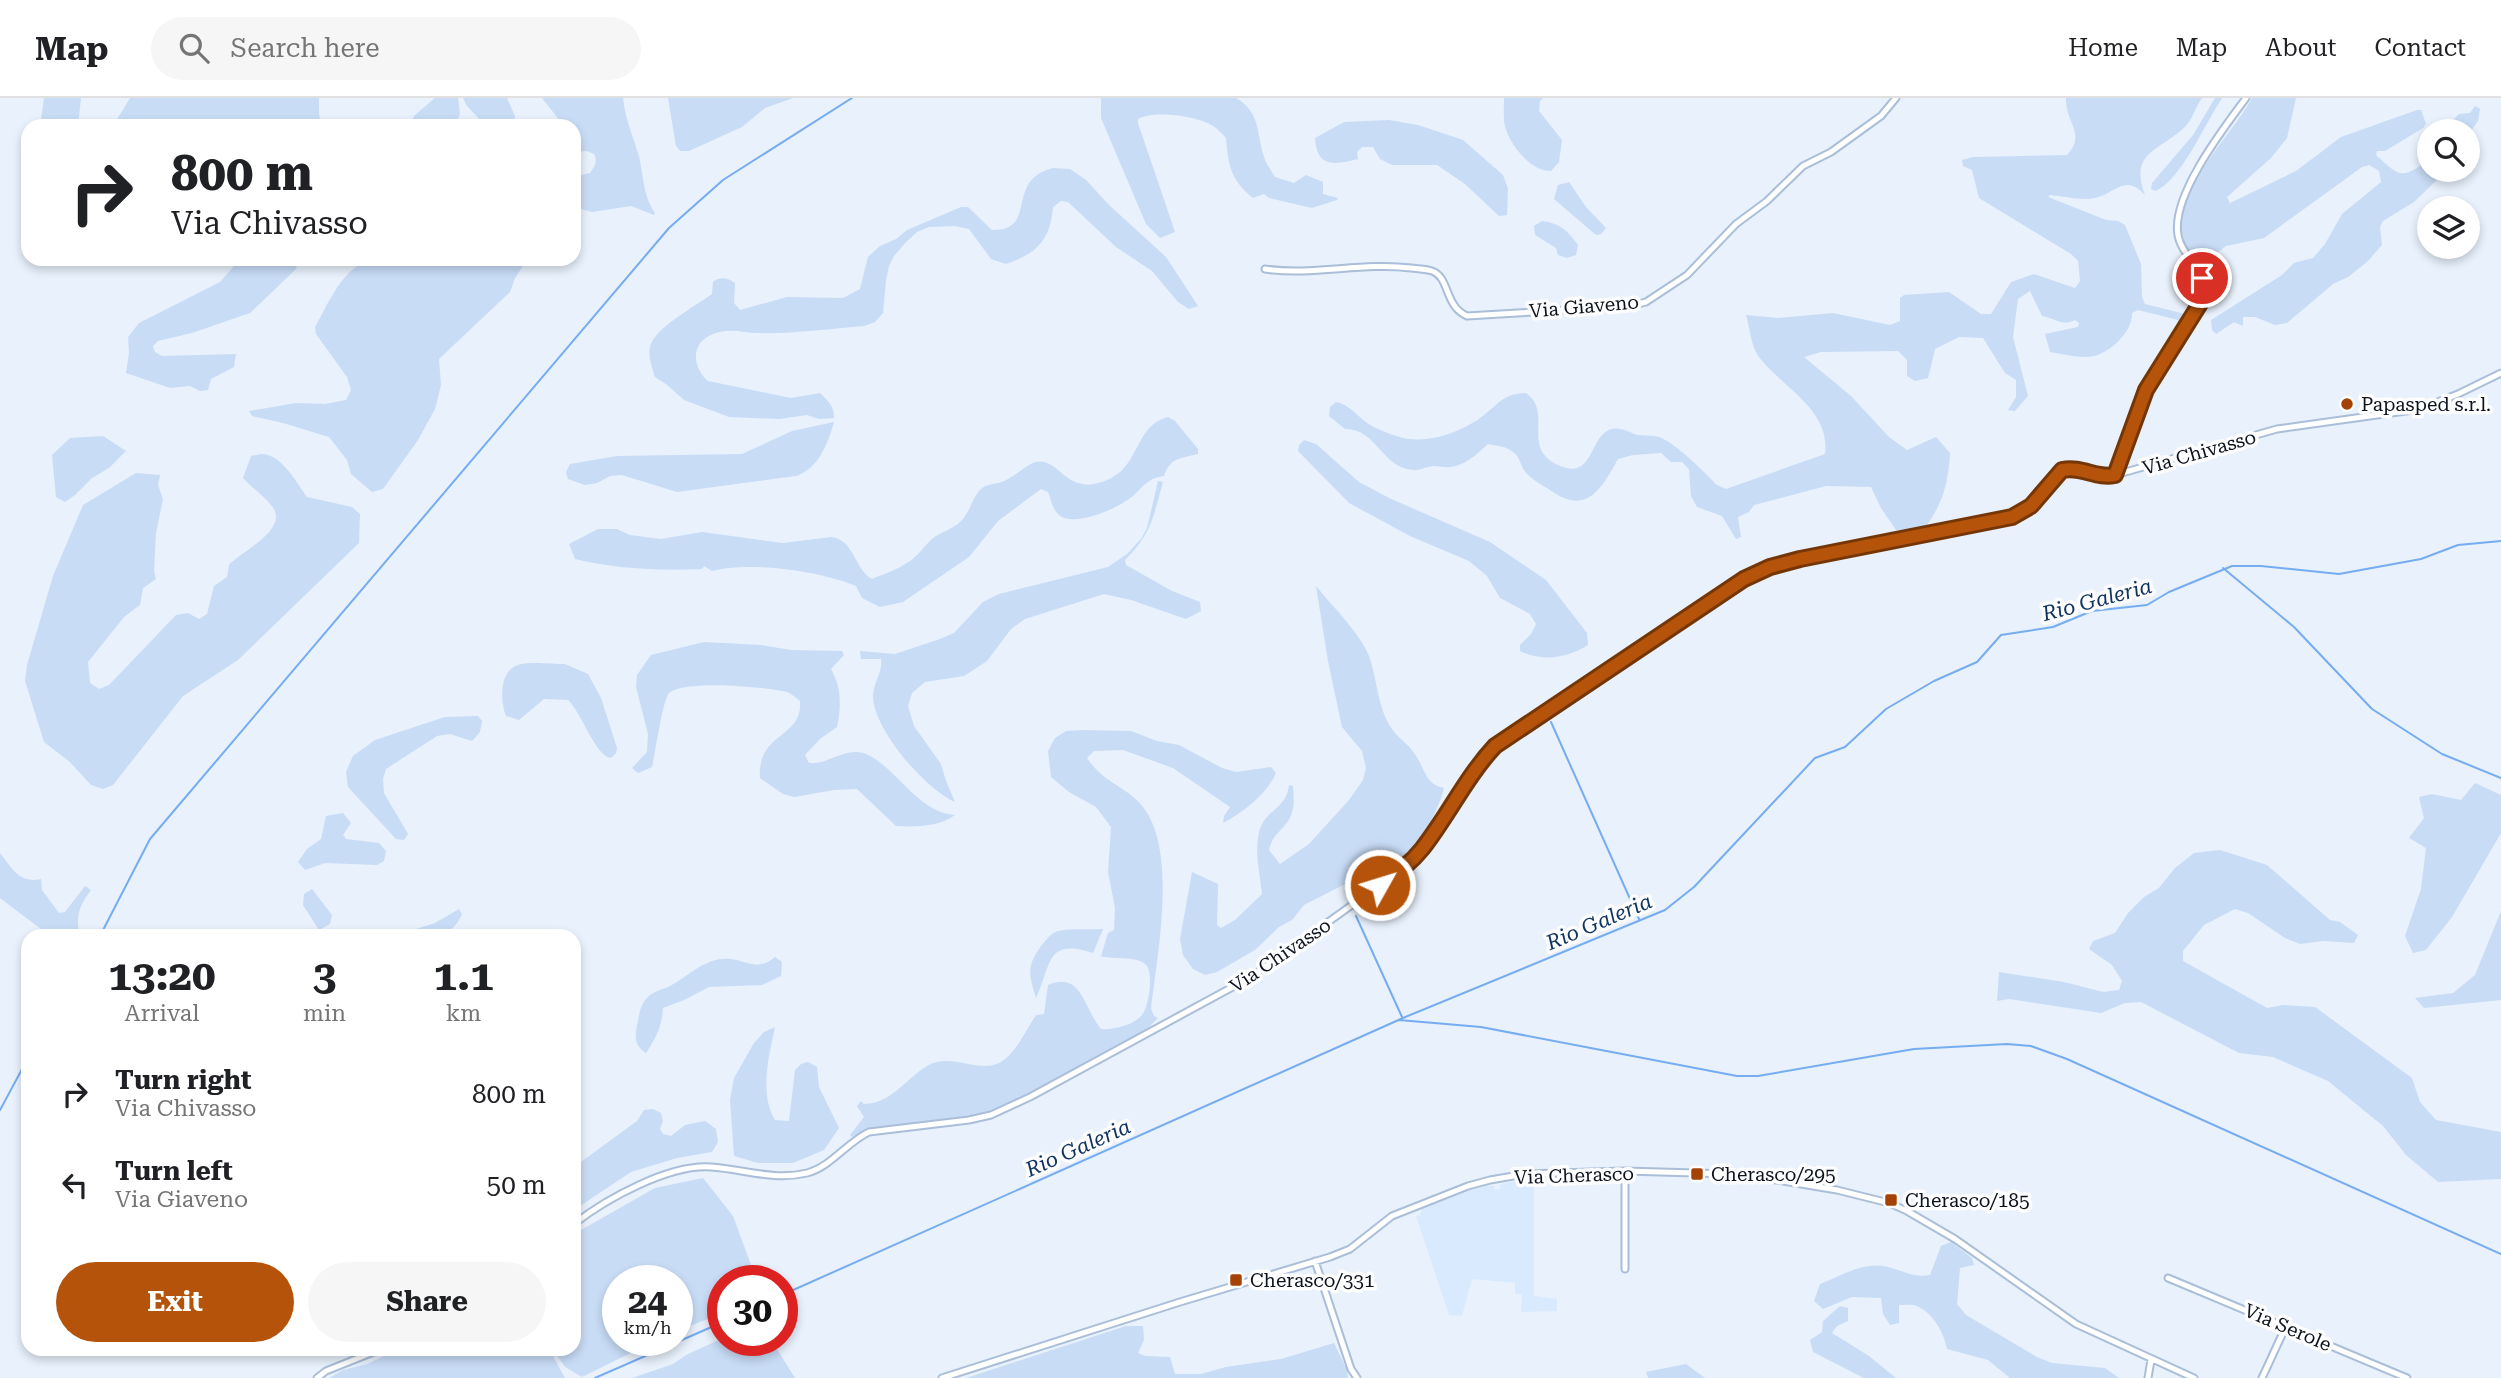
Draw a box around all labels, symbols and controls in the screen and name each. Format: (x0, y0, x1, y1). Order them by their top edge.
search box (151, 17, 641, 80)
text: Map (35, 29, 109, 68)
icon: search (175, 29, 213, 67)
text: Search here (231, 33, 380, 63)
text: Home (2068, 34, 2138, 62)
text: Map (2176, 34, 2227, 62)
text: About (2265, 34, 2336, 62)
text: Contact (2374, 34, 2466, 62)
map controls (2417, 119, 2480, 259)
button: search (2417, 119, 2480, 182)
text: 800 m (171, 145, 313, 202)
icon: right (56, 147, 147, 238)
button: layers (2417, 196, 2480, 259)
text: Via Chivasso (171, 204, 368, 242)
pin (2172, 248, 2232, 308)
icon: arrive (2183, 259, 2221, 297)
street label: Via Giaveno (1528, 290, 1640, 323)
place label: Papasped s.r.l. (2361, 393, 2491, 416)
marker: Papasped s.r.l. (2339, 396, 2355, 412)
street label: Via Chivasso (2140, 425, 2258, 480)
water label: Rio Galeria (2039, 574, 2155, 626)
position arrow (1343, 848, 1417, 922)
water label: Rio Galeria (1542, 889, 1656, 955)
street label: Via Chivasso (1225, 913, 1335, 998)
text: 13:20 (108, 951, 216, 1000)
text: 3 (313, 951, 336, 1000)
text: 1.1 (433, 951, 494, 1000)
text: Arrival (125, 1000, 199, 1027)
text: min (303, 1000, 346, 1027)
text: km (446, 1000, 481, 1027)
text: Turn right (115, 1065, 251, 1095)
icon: right (56, 1075, 94, 1113)
text: 800 m (472, 1079, 546, 1109)
text: Via Chivasso (115, 1095, 256, 1122)
water label: Rio Galeria (1021, 1114, 1134, 1182)
text: Turn left (115, 1156, 233, 1186)
street label: Via Cherasco (1514, 1162, 1634, 1189)
place label: Cherasco/295 (1711, 1163, 1836, 1186)
icon: left (56, 1166, 94, 1204)
marker: Cherasco/295 (1689, 1166, 1705, 1182)
text: 50 m (487, 1170, 546, 1200)
text: Via Giaveno (115, 1186, 248, 1213)
place label: Cherasco/185 (1905, 1189, 2030, 1212)
marker: Cherasco/185 (1883, 1192, 1899, 1208)
button: Exit (56, 1262, 294, 1342)
button: Share (308, 1262, 546, 1342)
speed limit sign: 30 (707, 1265, 798, 1356)
place label: Cherasco/331 (1250, 1269, 1375, 1292)
marker: Cherasco/331 (1228, 1272, 1244, 1288)
text: 24 (628, 1281, 667, 1322)
street label: Via Serole (2241, 1299, 2335, 1356)
text: km/h (623, 1317, 672, 1338)

